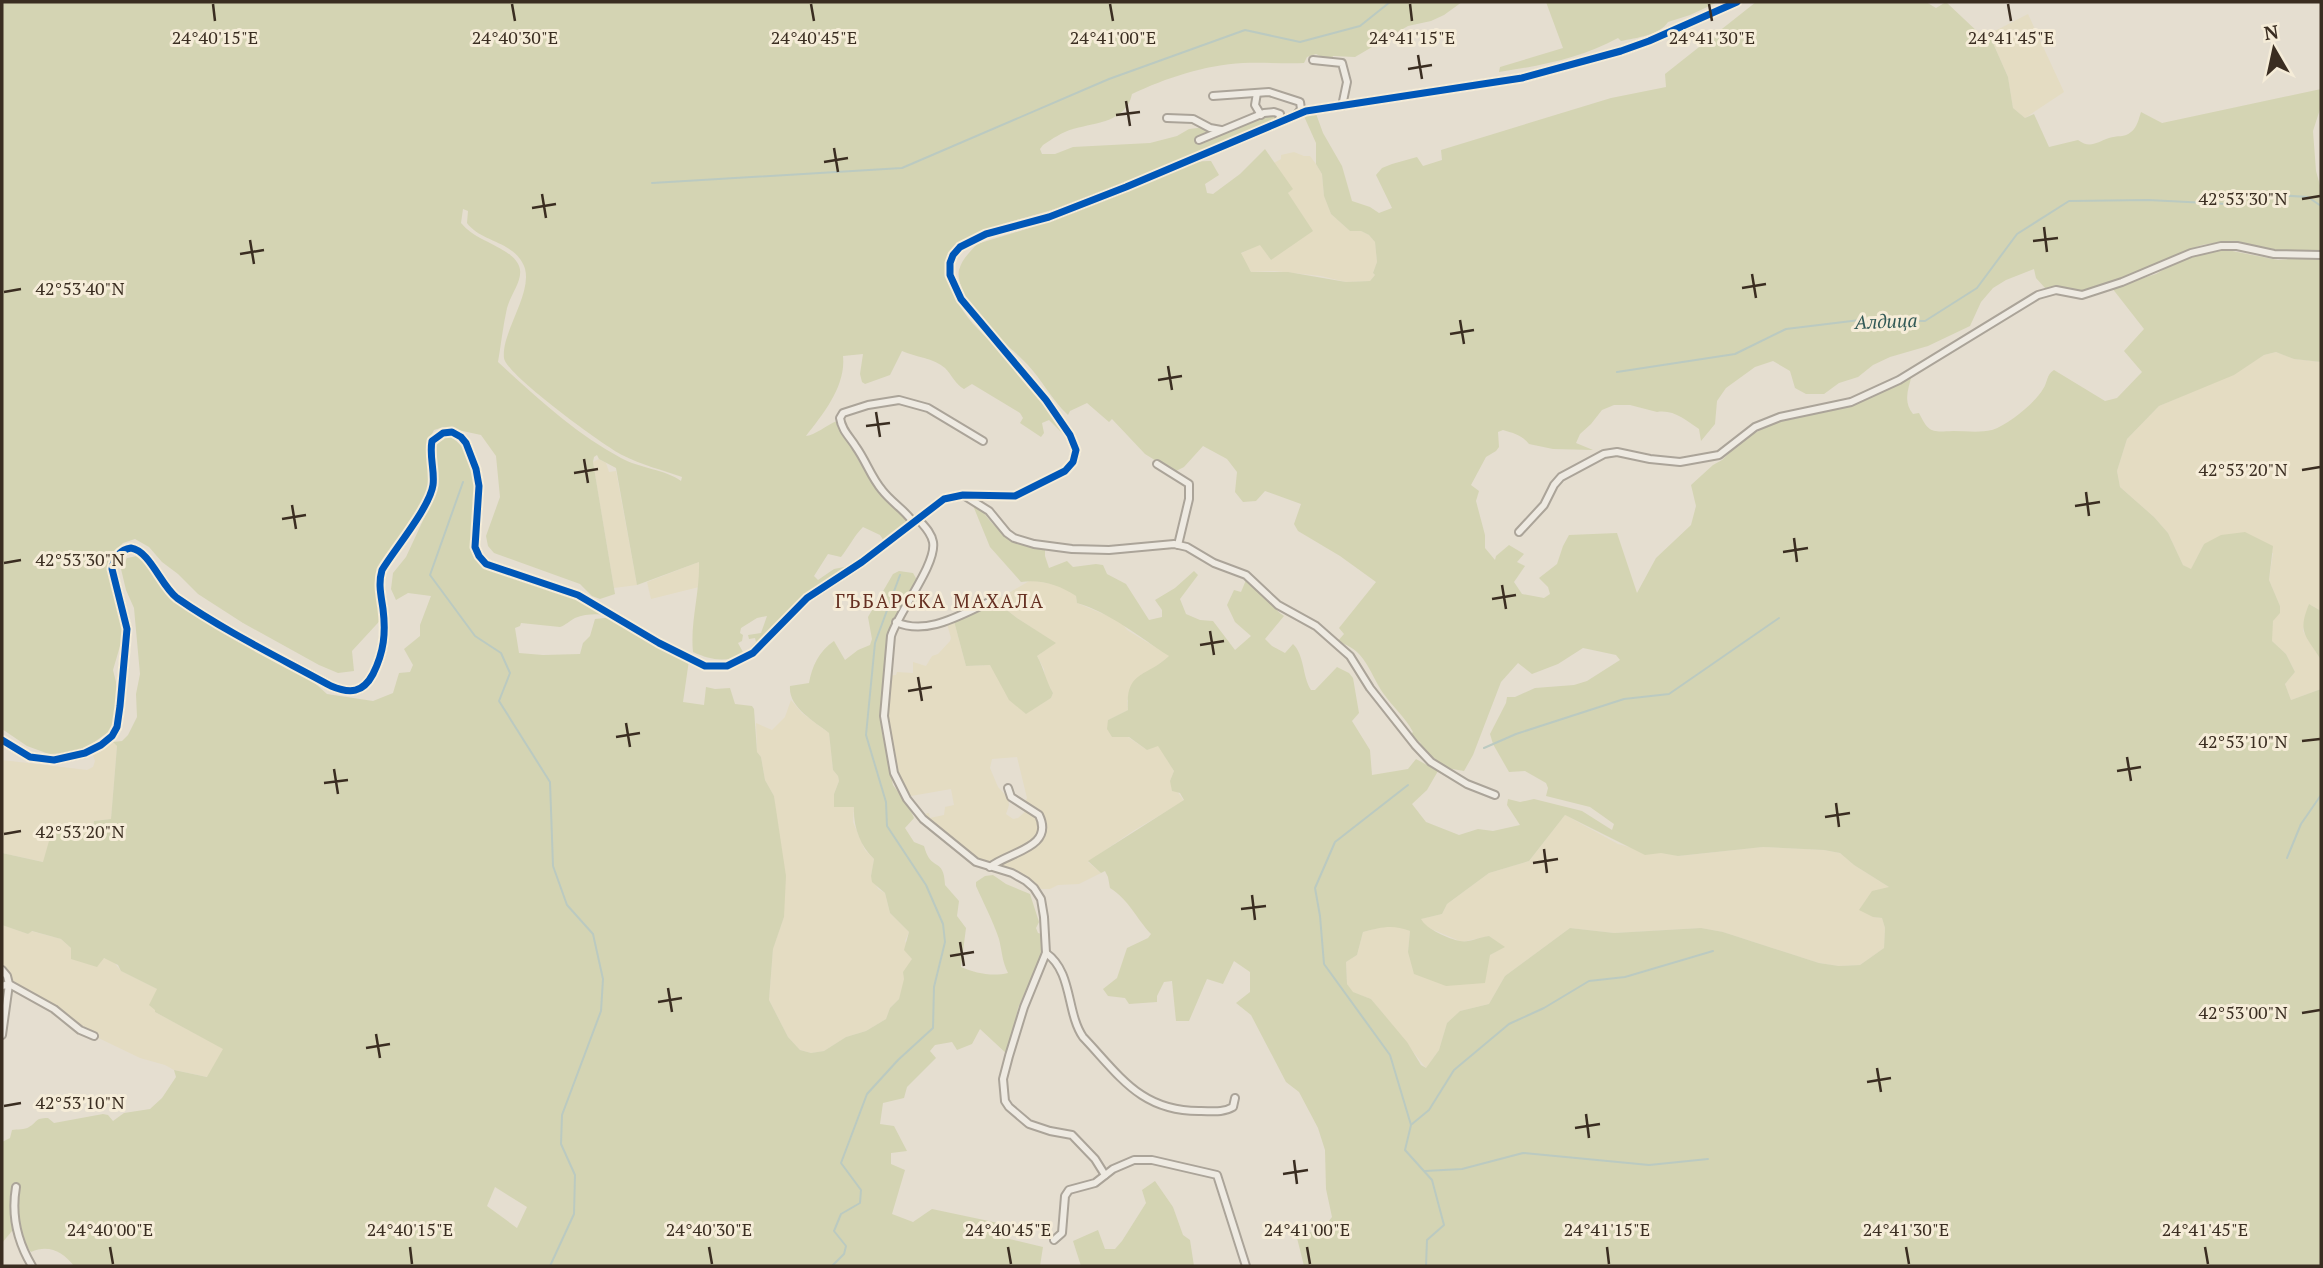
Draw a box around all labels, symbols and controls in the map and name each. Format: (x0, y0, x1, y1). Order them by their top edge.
north arrow (2239, 14, 2309, 84)
text: N (2262, 18, 2281, 45)
text: 24°40'15"E (172, 25, 258, 49)
text: 24°40'30"E (472, 25, 558, 49)
text: 24°40'45"E (771, 25, 857, 49)
text: 24°41'00"E (1070, 25, 1156, 49)
text: 24°41'15"E (1369, 25, 1455, 49)
text: 24°41'30"E (1669, 25, 1755, 49)
text: 24°41'45"E (1968, 25, 2054, 49)
text: 42°53'30"N (2198, 186, 2288, 210)
text: 42°53'40"N (35, 276, 125, 300)
water label: Алдица (1853, 307, 1918, 334)
text: 42°53'20"N (2198, 457, 2288, 481)
text: 42°53'30"N (35, 547, 125, 571)
district label: ГЪБАРСКА МАХАЛА (835, 588, 1045, 613)
text: 42°53'10"N (2198, 729, 2288, 753)
text: 42°53'20"N (35, 819, 125, 843)
text: 42°53'00"N (2198, 1000, 2288, 1024)
text: 42°53'10"N (35, 1090, 125, 1114)
text: 24°40'00"E (67, 1217, 153, 1241)
text: 24°40'15"E (367, 1217, 453, 1241)
text: 24°40'30"E (666, 1217, 752, 1241)
text: 24°40'45"E (965, 1217, 1051, 1241)
text: 24°41'00"E (1264, 1217, 1350, 1241)
text: 24°41'15"E (1564, 1217, 1650, 1241)
text: 24°41'30"E (1863, 1217, 1949, 1241)
text: 24°41'45"E (2162, 1217, 2248, 1241)

